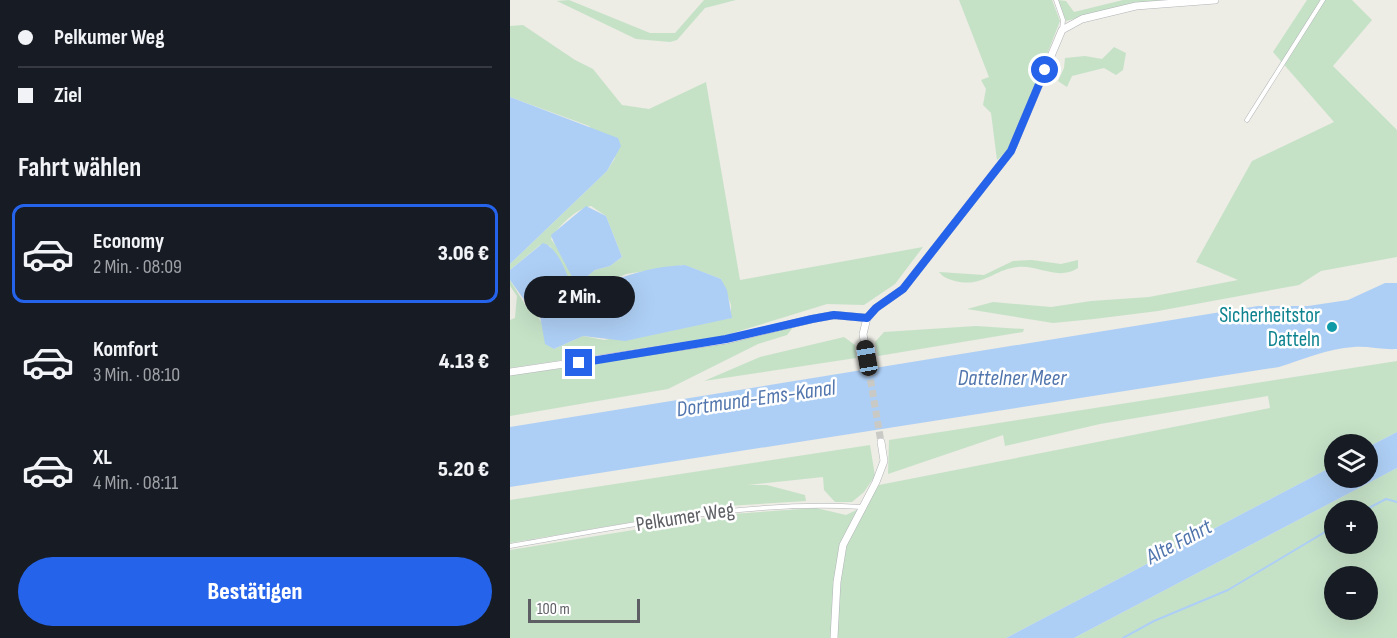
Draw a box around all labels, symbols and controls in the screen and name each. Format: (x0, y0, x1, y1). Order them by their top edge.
text: Pelkumer Weg (54, 24, 164, 51)
route start (1031, 56, 1058, 83)
text: Ziel (54, 82, 82, 109)
text: Fahrt wählen (18, 152, 141, 184)
icon: car (21, 227, 75, 281)
text: Economy (93, 228, 164, 255)
text: 3.06 € (438, 240, 489, 267)
text: 2 Min. · 08:09 (93, 255, 182, 279)
callout: 2 Min. (524, 276, 634, 318)
text: 2 Min. (558, 285, 601, 309)
place label: Sicherheitstor Datteln (1219, 303, 1320, 352)
marker: Sicherheitstor Datteln (1325, 320, 1339, 334)
icon: car (21, 335, 75, 389)
text: Komfort (93, 336, 158, 363)
car (855, 339, 879, 377)
text: 4.13 € (439, 348, 489, 375)
route end (565, 349, 592, 376)
text: 3 Min. · 08:10 (93, 363, 180, 387)
water label: Dattelner Meer (958, 365, 1067, 392)
water label: Dortmund-Ems-Kanal (675, 374, 838, 424)
map controls (1324, 434, 1378, 620)
button: layers (1324, 434, 1378, 488)
icon: car (21, 443, 75, 497)
text: XL (93, 444, 112, 471)
text: 5.20 € (438, 456, 489, 483)
text: 4 Min. · 08:11 (93, 471, 178, 495)
street label: Pelkumer Weg (634, 497, 736, 537)
button: + (1324, 500, 1378, 554)
water label: Alte Fahrt (1140, 513, 1218, 571)
button: Bestätigen (18, 557, 492, 626)
button: − (1324, 566, 1378, 620)
scale bar (528, 596, 640, 624)
text: 100 m (537, 600, 570, 619)

